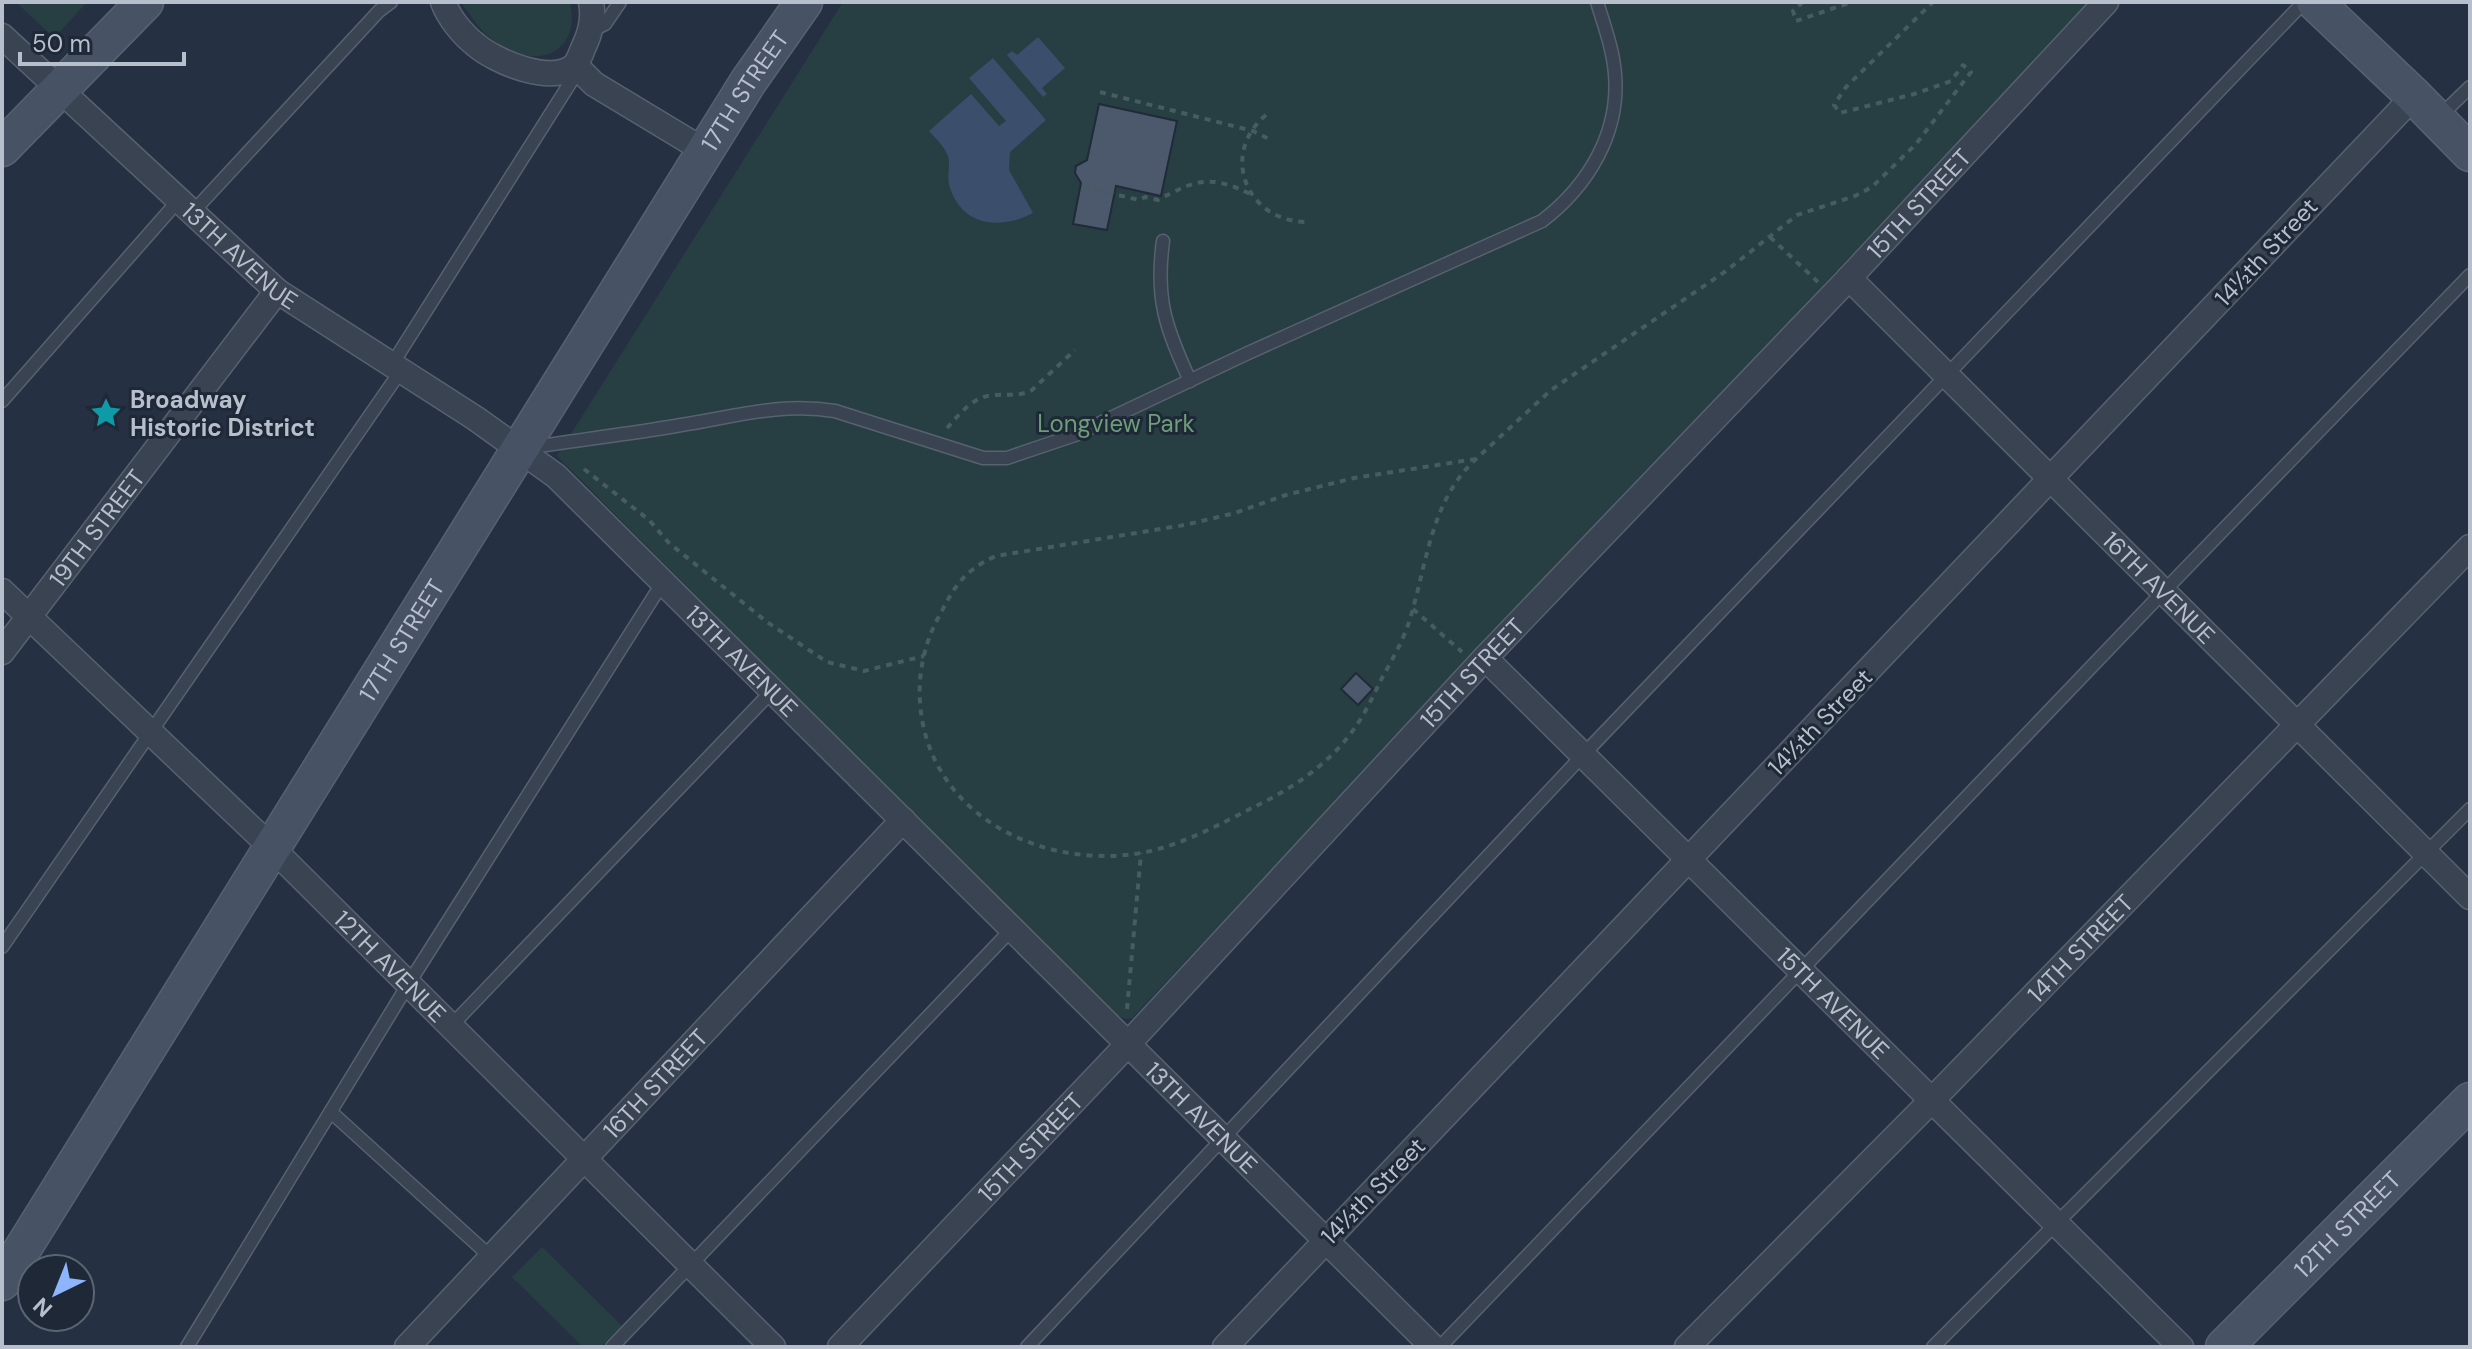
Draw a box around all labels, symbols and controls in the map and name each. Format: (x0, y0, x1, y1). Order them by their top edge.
scale bar (20, 16, 184, 66)
street label: 17TH STREET (694, 24, 795, 157)
text: 50 m (32, 28, 91, 59)
street label: 15TH STREET (1860, 142, 1977, 265)
street label: 14½th Street (2208, 191, 2324, 313)
street label: 13TH AVENUE (175, 195, 304, 316)
place label: Broadway Historic District (130, 384, 315, 443)
place icon: Broadway Historic District (89, 396, 123, 430)
park label: Longview Park (1037, 408, 1195, 439)
street label: 19TH STREET (42, 463, 151, 593)
street label: 16TH AVENUE (2096, 524, 2222, 650)
street label: 17TH STREET (351, 573, 451, 707)
street label: 13TH AVENUE (679, 598, 805, 723)
street label: 15TH STREET (1413, 611, 1531, 734)
street label: 14½th Street (1761, 662, 1879, 782)
street label: 14TH STREET (2020, 887, 2140, 1009)
street label: 12TH AVENUE (328, 903, 453, 1029)
street label: 15TH AVENUE (1770, 940, 1896, 1065)
street label: 16TH STREET (596, 1022, 714, 1145)
street label: 13TH AVENUE (1139, 1055, 1265, 1180)
street label: 15TH STREET (971, 1086, 1090, 1208)
street label: 14½th Street (1314, 1131, 1432, 1251)
street label: 12TH STREET (2287, 1164, 2407, 1284)
north arrow (16, 1253, 96, 1333)
text: N (27, 1291, 58, 1323)

